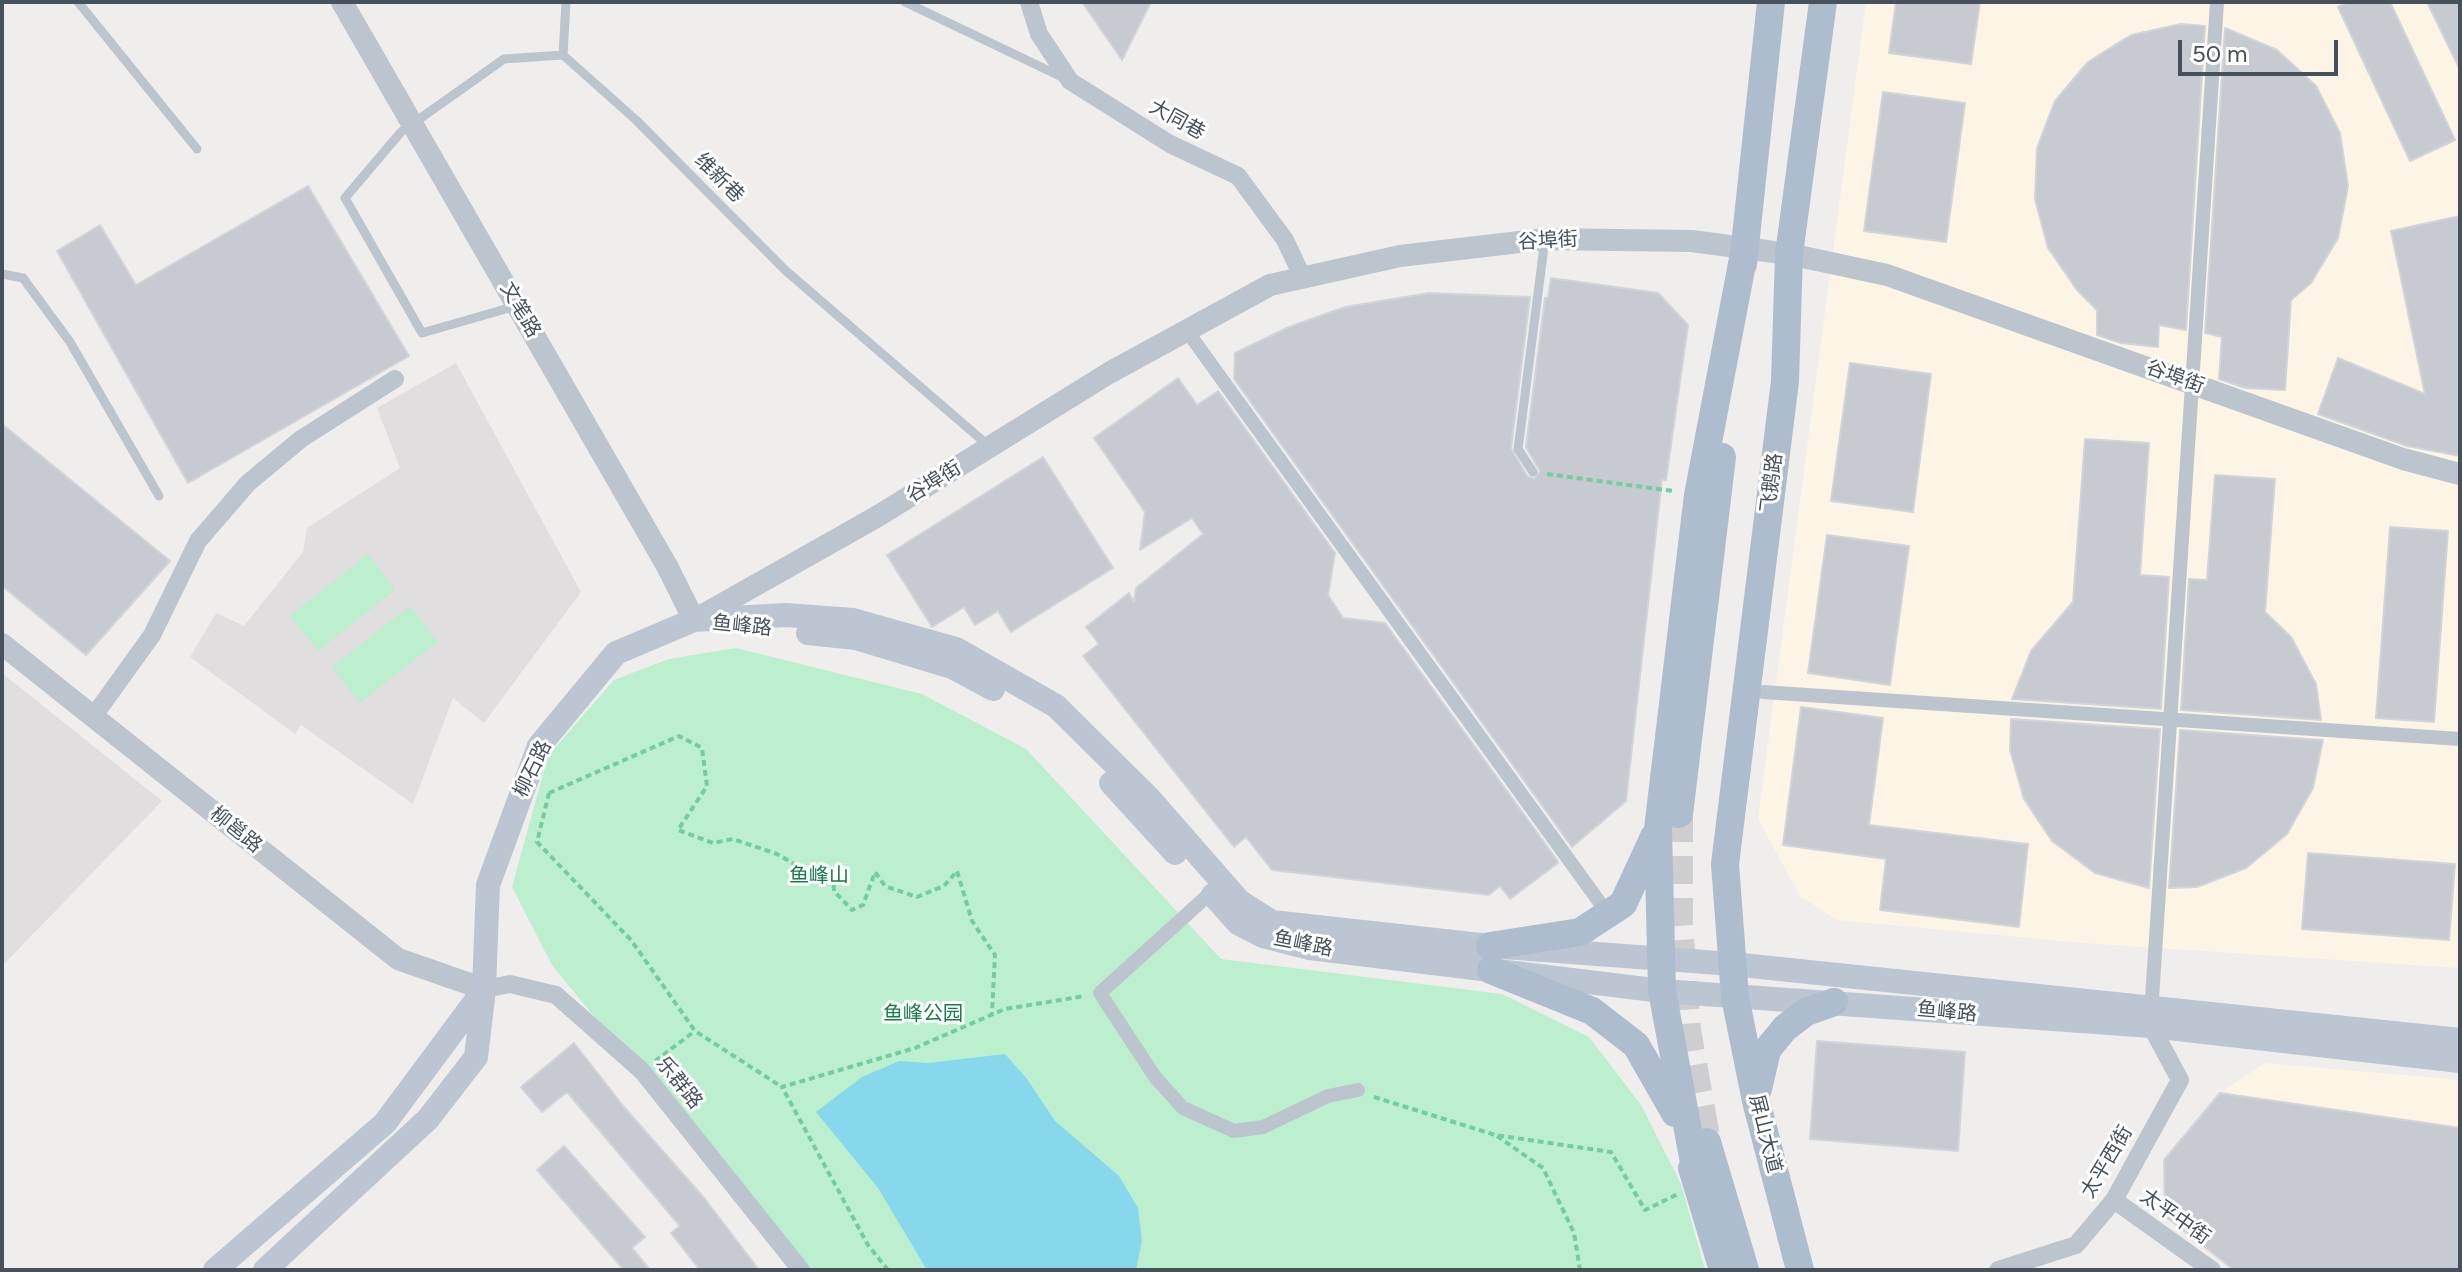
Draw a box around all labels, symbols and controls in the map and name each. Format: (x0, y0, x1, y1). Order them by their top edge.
scale bar (2182, 24, 2342, 74)
text: 50 m (2192, 39, 2248, 68)
street label: 大同巷 (1145, 95, 1209, 145)
street label: 维新巷 (689, 148, 749, 208)
street label: 谷埠街 (1517, 227, 1579, 255)
street label: 文笔路 (495, 278, 545, 342)
street label: 谷埠街 (2143, 355, 2207, 399)
street label: 飞鹅路 (1756, 452, 1788, 514)
street label: 谷埠街 (902, 456, 966, 508)
street label: 鱼峰路 (711, 611, 773, 641)
street label: 柳石路 (509, 737, 557, 801)
street label: 柳邕路 (205, 802, 267, 858)
park label: 鱼峰山 (789, 864, 849, 888)
street label: 鱼峰路 (1271, 926, 1335, 962)
street label: 鱼峰路 (1916, 997, 1978, 1027)
park label: 鱼峰公园 (883, 1002, 963, 1026)
street label: 乐群路 (651, 1052, 707, 1114)
street label: 屏山大道 (1744, 1092, 1786, 1176)
street label: 太平西街 (2076, 1122, 2138, 1202)
street label: 太平中街 (2135, 1184, 2215, 1250)

